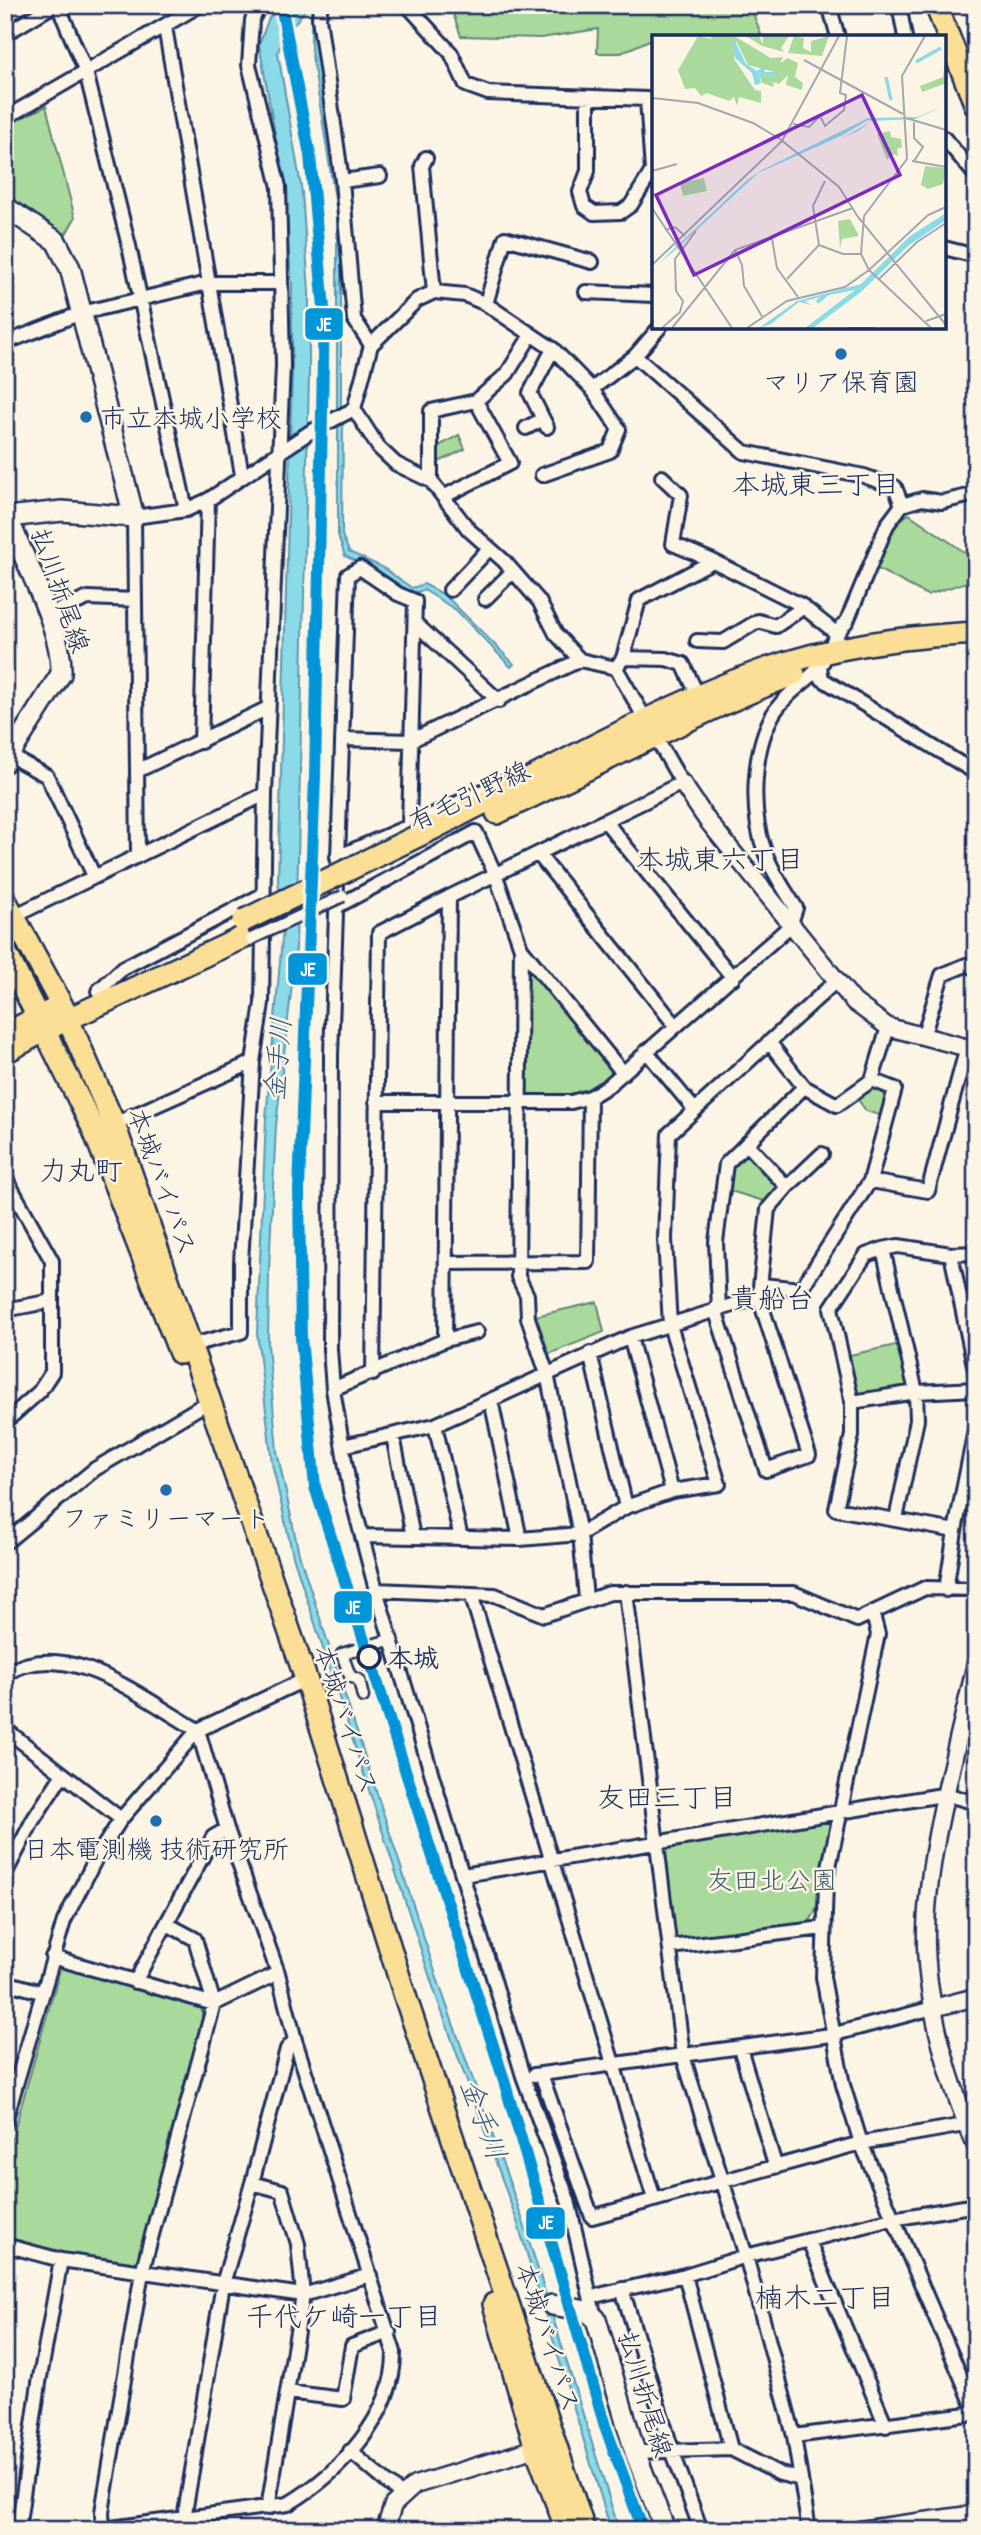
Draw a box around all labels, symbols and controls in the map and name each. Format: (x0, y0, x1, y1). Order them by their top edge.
inset map (652, 35, 946, 329)
line badge: JE (304, 307, 344, 341)
text: JE (316, 311, 332, 337)
marker: マリア保育園 (833, 346, 849, 362)
place label: マリア保育園 (763, 364, 919, 399)
place label: 市立本城小学校 (100, 400, 282, 435)
marker: 市立本城小学校 (78, 409, 94, 425)
district label: 本城東三丁目 (732, 465, 900, 503)
street label: 払川折尾線 (23, 523, 99, 657)
street label: 有毛引野線 (403, 752, 535, 838)
district label: 本城東六丁目 (636, 840, 804, 878)
line badge: JE (287, 952, 328, 986)
text: JE (300, 956, 316, 982)
water label: 金手川 (254, 1015, 300, 1103)
street label: 本城バイパス (120, 1102, 206, 1260)
district label: 力丸町 (39, 1151, 123, 1189)
district label: 貴船台 (730, 1279, 814, 1317)
marker: ファミリーマート (158, 1482, 174, 1498)
place label: ファミリーマート (62, 1500, 270, 1535)
line badge: JE (333, 1590, 373, 1624)
text: JE (345, 1594, 361, 1620)
street label: 本城バイパス (306, 1640, 388, 1798)
place label: 本城 (387, 1640, 439, 1675)
marker: 本城 (357, 1645, 381, 1669)
district label: 友田三丁目 (597, 1778, 737, 1816)
marker: 日本電測機 技術研究所 (148, 1813, 164, 1829)
place label: 日本電測機 技術研究所 (23, 1831, 289, 1866)
park label: 友田北公園 (707, 1862, 837, 1897)
water label: 金手川 (452, 2073, 516, 2165)
line badge: JE (525, 2206, 566, 2240)
text: JE (538, 2209, 554, 2235)
street label: 本城バイパス (508, 2258, 590, 2416)
district label: 楠木二丁目 (755, 2278, 895, 2316)
district label: 千代ケ崎一丁目 (246, 2297, 442, 2335)
street label: 払川折尾線 (610, 2327, 682, 2461)

